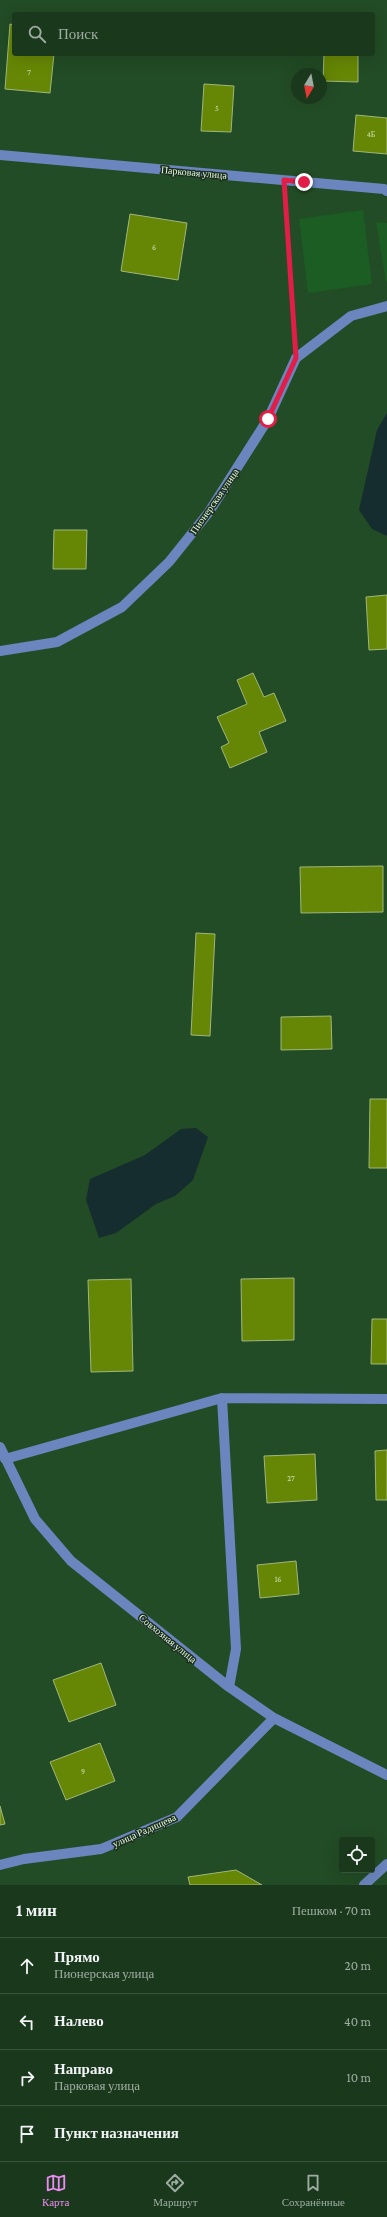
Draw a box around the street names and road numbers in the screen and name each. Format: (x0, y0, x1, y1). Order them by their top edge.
street label: Парковая улица (160, 164, 228, 181)
street label: Пионерская улица (188, 466, 241, 536)
street label: Совхозная улица (137, 1612, 199, 1665)
street label: улица Радищева (111, 1811, 178, 1849)

